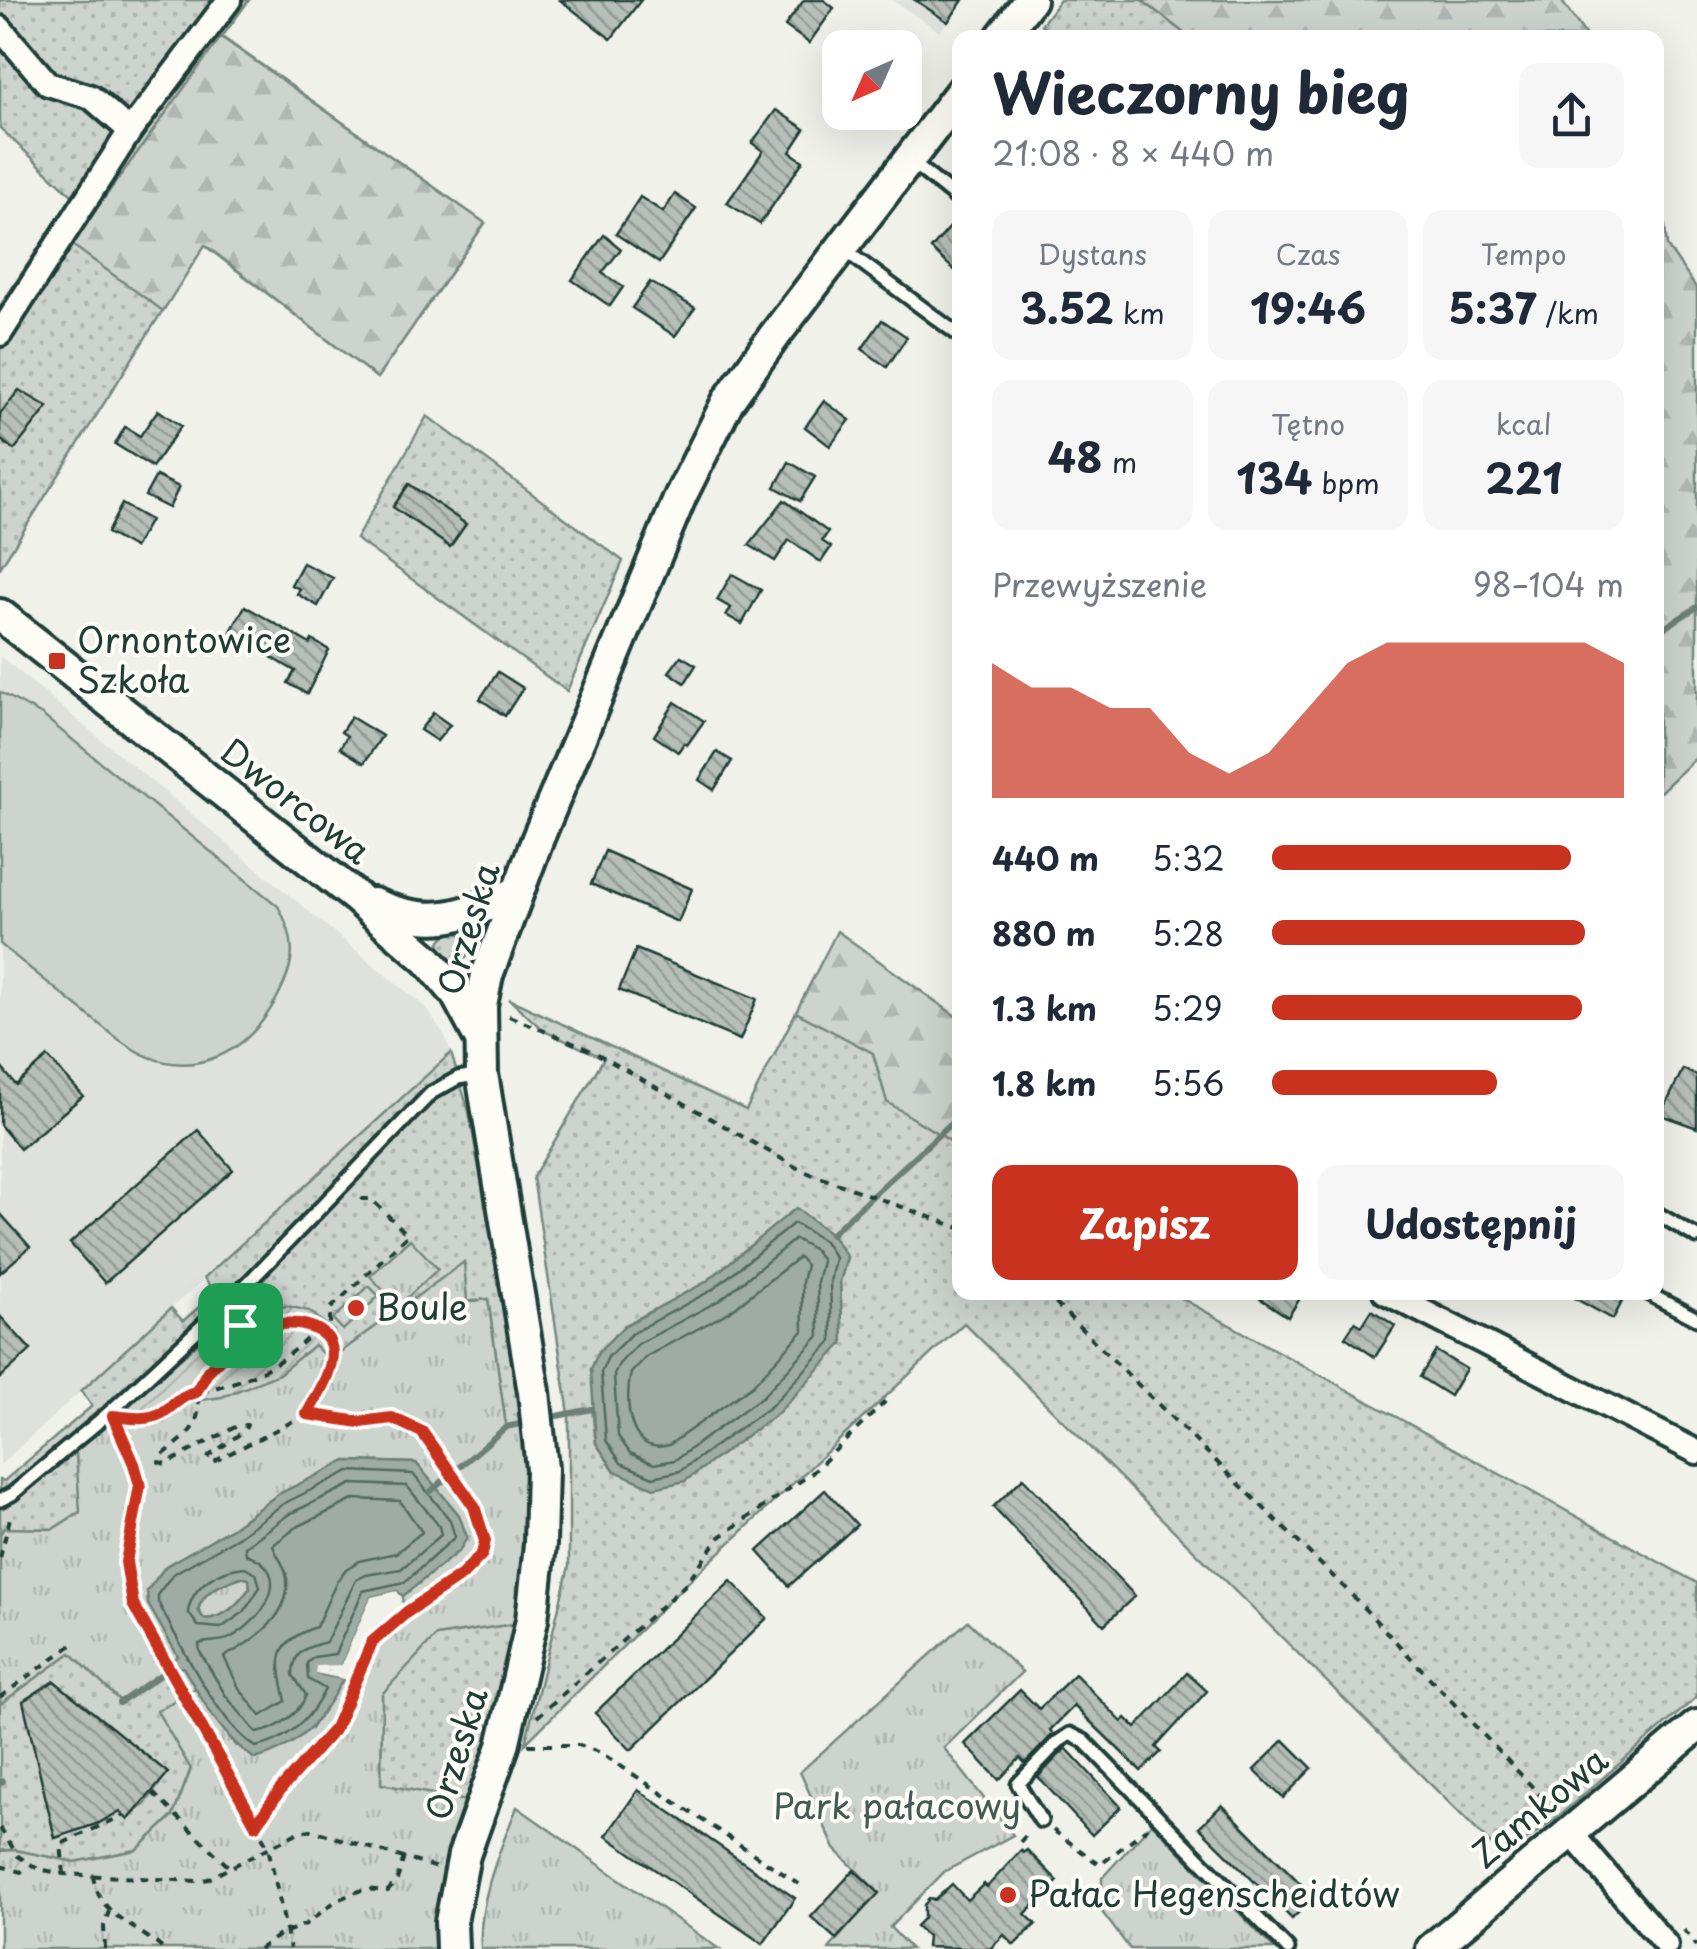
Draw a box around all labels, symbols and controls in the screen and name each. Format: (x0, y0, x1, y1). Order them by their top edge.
north arrow (822, 30, 922, 130)
map controls (822, 30, 922, 130)
text: Wieczorny bieg (992, 50, 1409, 133)
button: share (1519, 63, 1624, 168)
text: 21:08 · 8 × 440 m (992, 129, 1274, 177)
text: Dystans (1038, 232, 1147, 275)
text: Czas (1276, 232, 1340, 275)
text: Tempo (1481, 232, 1566, 275)
text: 3.52 (1020, 275, 1114, 338)
text: 19:46 (1250, 275, 1366, 338)
text: 5:37 (1448, 275, 1536, 338)
text: km (1114, 291, 1165, 334)
text: /km (1536, 291, 1599, 334)
text: Tętno (1271, 402, 1345, 445)
text: kcal (1496, 402, 1552, 445)
text: 48 (1047, 424, 1103, 487)
text: m (1103, 440, 1137, 483)
text: 134 (1236, 445, 1312, 508)
text: 221 (1485, 445, 1562, 508)
text: bpm (1312, 461, 1380, 504)
text: Przewyższenie (992, 560, 1207, 608)
text: 98–104 m (1473, 560, 1624, 608)
place label: Ornontowice Szkoła (77, 612, 291, 705)
marker: Ornontowice Szkoła (46, 650, 68, 672)
street label: Dworcowa (210, 724, 383, 876)
text: 440 m (992, 834, 1099, 882)
text: 5:32 (1152, 834, 1225, 882)
street label: Orzeska (421, 855, 512, 1001)
text: 880 m (992, 909, 1096, 957)
text: 5:28 (1152, 909, 1224, 957)
text: 1.3 km (992, 984, 1097, 1032)
text: 5:29 (1152, 984, 1223, 1032)
text: 1.8 km (992, 1059, 1096, 1107)
text: 5:56 (1152, 1059, 1225, 1107)
button: Zapisz (992, 1165, 1298, 1280)
button: Udostępnij (1318, 1165, 1624, 1280)
place label: Boule (376, 1279, 468, 1332)
pin (198, 1283, 283, 1368)
marker: Boule (345, 1297, 367, 1319)
icon: arrive (213, 1298, 268, 1353)
street label: Orzeska (409, 1680, 500, 1826)
street label: Zamkowa (1458, 1733, 1618, 1879)
park label: Park pałacowy (773, 1778, 1021, 1831)
place label: Pałac Hegenscheidtów (1028, 1866, 1399, 1919)
marker: Pałac Hegenscheidtów (997, 1884, 1019, 1906)

